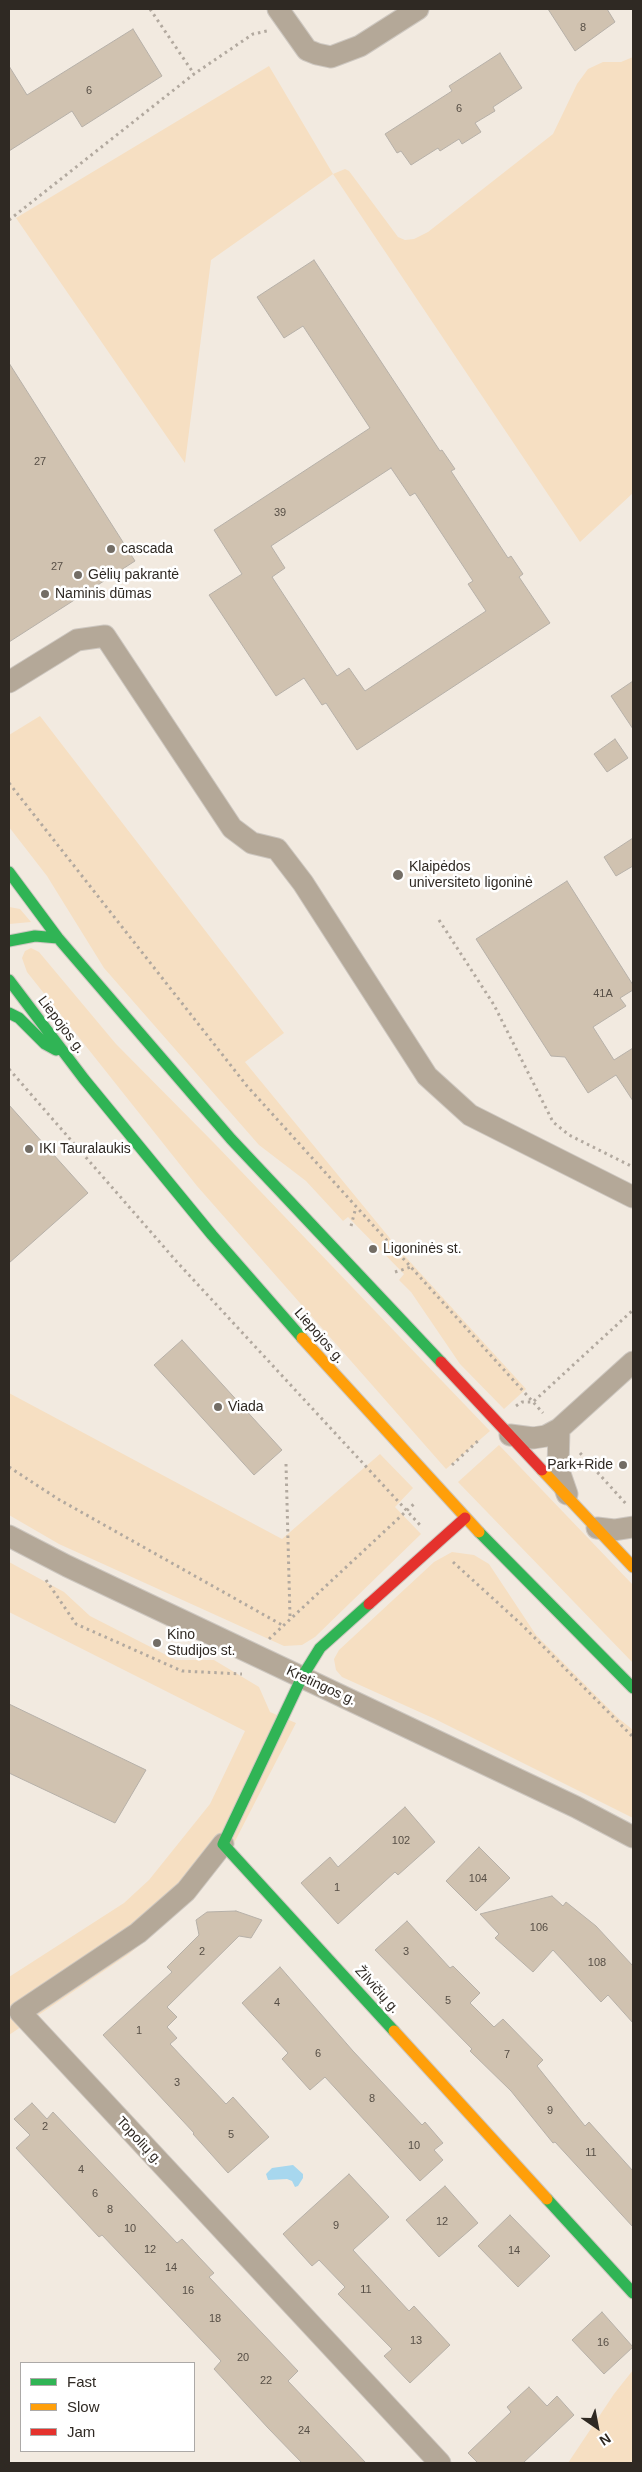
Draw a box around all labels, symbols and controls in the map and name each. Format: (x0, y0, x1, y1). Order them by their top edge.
house number: 8 (580, 21, 586, 35)
house number: 6 (86, 84, 92, 98)
house number: 6 (456, 102, 462, 116)
house number: 27 (34, 455, 46, 469)
house number: 39 (274, 506, 286, 520)
place label: cascada (121, 541, 173, 557)
marker: cascada (105, 543, 117, 555)
house number: 27 (51, 560, 63, 574)
place label: Gėlių pakrantė (88, 567, 179, 583)
marker: Gėlių pakrantė (72, 569, 84, 581)
place label: Naminis dūmas (55, 586, 151, 602)
marker: Naminis dūmas (39, 588, 51, 600)
place label: Klaipėdos universiteto ligoninė (409, 859, 533, 892)
marker: Klaipėdos universiteto ligoninė (391, 868, 405, 882)
house number: 41A (593, 987, 613, 1001)
street label: Liepojos g. (34, 993, 88, 1057)
place label: IKI Tauralaukis (39, 1141, 131, 1157)
marker: IKI Tauralaukis (23, 1143, 35, 1155)
place label: Ligoninės st. (383, 1241, 462, 1257)
marker: Ligoninės st. (367, 1243, 379, 1255)
street label: Liepojos g. (290, 1305, 348, 1367)
place label: Viada (228, 1399, 264, 1415)
marker: Viada (212, 1401, 224, 1413)
place label: Park+Ride (547, 1457, 613, 1473)
marker: Park+Ride (617, 1459, 629, 1471)
place label: Kino Studijos st. (167, 1627, 235, 1660)
marker: Kino Studijos st. (151, 1637, 163, 1649)
street label: Kretingos g. (284, 1663, 358, 1709)
house number: 102 (392, 1834, 410, 1848)
house number: 104 (469, 1872, 487, 1886)
house number: 1 (334, 1881, 340, 1895)
house number: 106 (530, 1921, 548, 1935)
house number: 2 (199, 1945, 205, 1959)
house number: 3 (403, 1945, 409, 1959)
house number: 108 (588, 1956, 606, 1970)
street label: Žilvičių g. (351, 1963, 403, 2017)
house number: 5 (445, 1994, 451, 2008)
house number: 4 (274, 1996, 280, 2010)
house number: 1 (136, 2024, 142, 2038)
house number: 6 (315, 2047, 321, 2061)
house number: 7 (504, 2048, 510, 2062)
house number: 3 (174, 2076, 180, 2090)
house number: 8 (369, 2092, 375, 2106)
house number: 9 (547, 2104, 553, 2118)
street label: Topolių g. (112, 2113, 166, 2169)
house number: 2 (42, 2120, 48, 2134)
house number: 5 (228, 2128, 234, 2142)
house number: 10 (408, 2139, 420, 2153)
house number: 11 (585, 2146, 597, 2160)
house number: 4 (78, 2163, 84, 2177)
house number: 6 (92, 2187, 98, 2201)
house number: 8 (107, 2203, 113, 2217)
house number: 12 (436, 2215, 448, 2229)
house number: 9 (333, 2219, 339, 2233)
house number: 10 (124, 2222, 136, 2236)
house number: 12 (144, 2243, 156, 2257)
house number: 14 (508, 2244, 520, 2258)
house number: 14 (165, 2261, 177, 2275)
house number: 11 (360, 2283, 372, 2297)
house number: 16 (182, 2284, 194, 2298)
house number: 18 (209, 2312, 221, 2326)
house number: 13 (410, 2334, 422, 2348)
house number: 16 (597, 2336, 609, 2350)
house number: 20 (237, 2351, 249, 2365)
legend (20, 2362, 195, 2452)
text: Fast (67, 2373, 96, 2390)
house number: 22 (260, 2374, 272, 2388)
text: Slow (67, 2398, 100, 2415)
north arrow (572, 2402, 622, 2452)
text: Jam (67, 2423, 95, 2440)
house number: 24 (298, 2424, 310, 2438)
text: N (597, 2430, 614, 2449)

